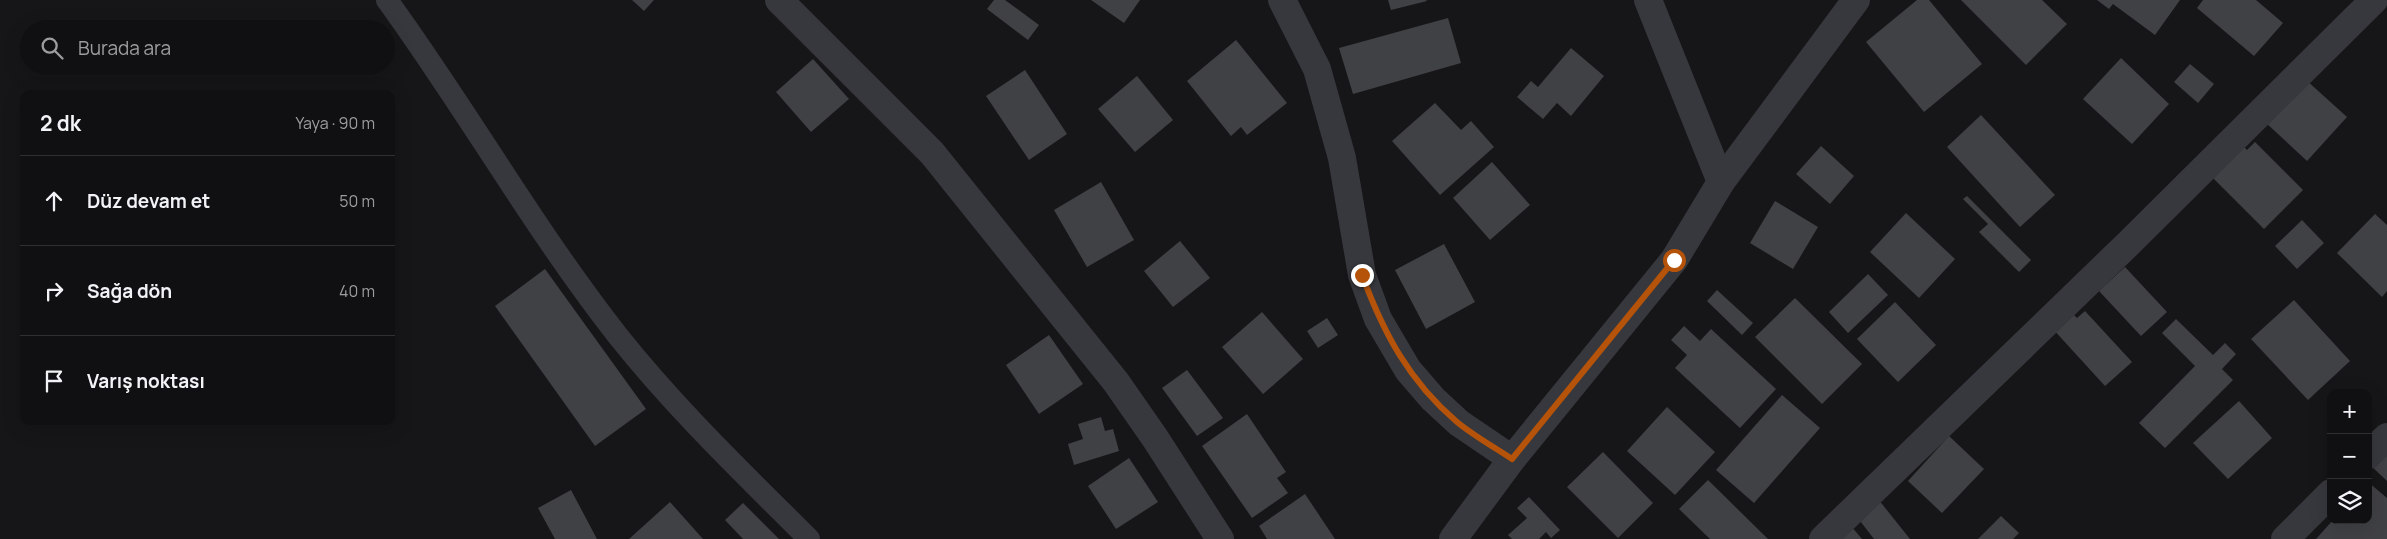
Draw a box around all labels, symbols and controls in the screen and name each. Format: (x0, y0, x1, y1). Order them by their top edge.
search box (20, 20, 395, 75)
icon: search (38, 34, 66, 62)
text: Burada ara (78, 35, 171, 61)
text: 2 dk (40, 109, 81, 137)
text: Yaya · 90 m (295, 112, 375, 134)
icon: ahead (40, 187, 68, 215)
text: Düz devam et (87, 188, 210, 214)
text: 50 m (339, 190, 375, 212)
route start (1663, 249, 1686, 272)
route end (1351, 264, 1374, 287)
icon: right (40, 277, 68, 305)
text: Sağa dön (87, 278, 172, 304)
text: 40 m (339, 280, 375, 302)
icon: arrive (40, 367, 68, 395)
text: Varış noktası (87, 368, 205, 394)
map controls (2327, 389, 2372, 524)
button: + (2327, 389, 2372, 434)
button: − (2327, 434, 2372, 479)
button: layers (2327, 479, 2372, 524)

